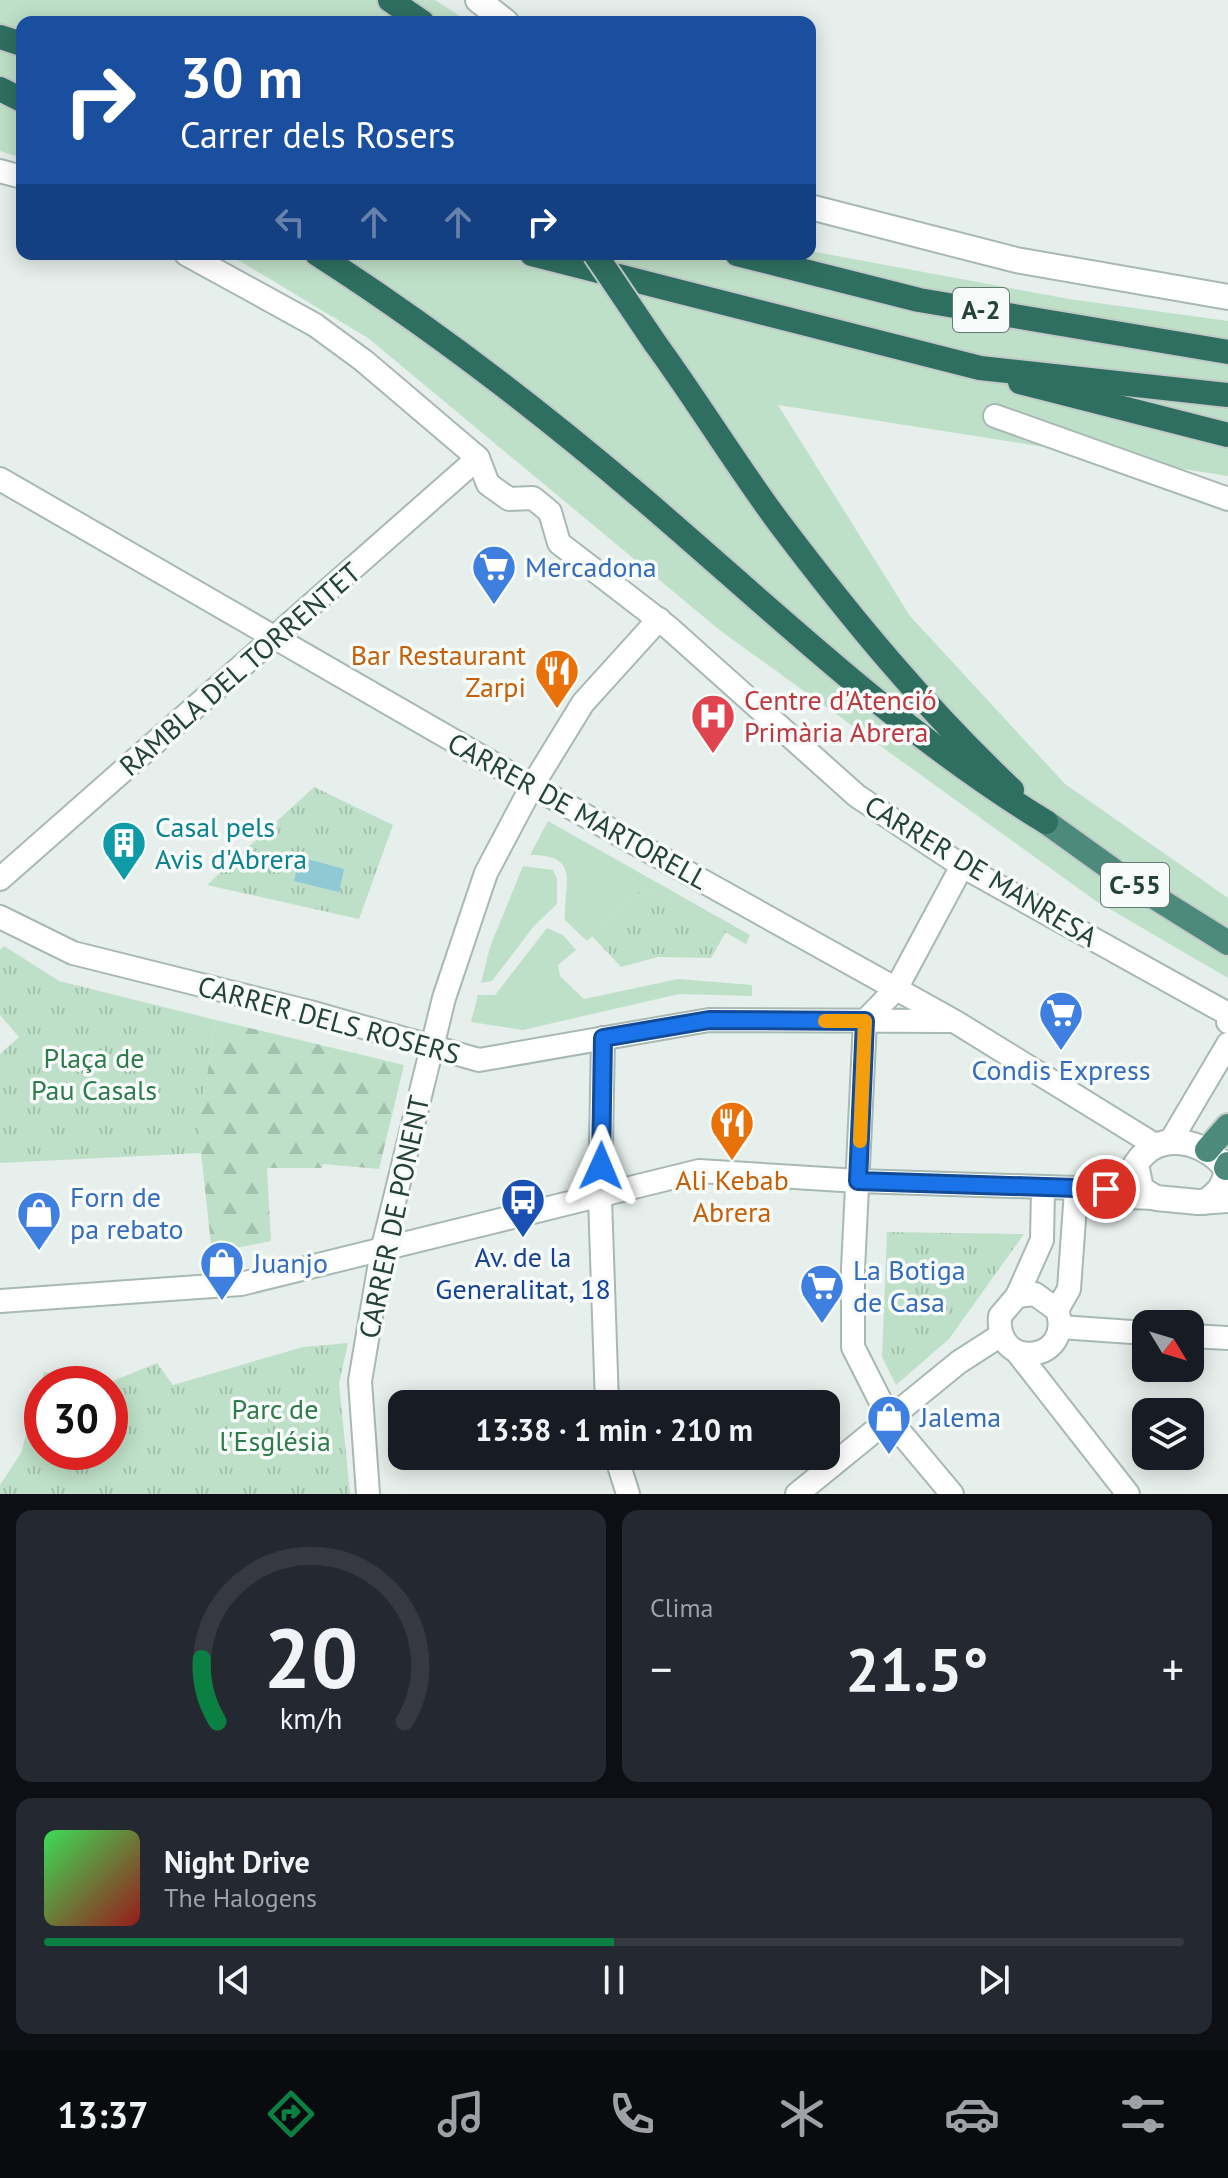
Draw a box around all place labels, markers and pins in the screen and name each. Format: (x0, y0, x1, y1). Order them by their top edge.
supermarket icon: Mercadona (470, 543, 518, 606)
place label: Mercadona (525, 548, 657, 585)
place label: Bar Restaurant Zarpi (351, 636, 526, 705)
restaurant icon: Bar Restaurant Zarpi (533, 647, 581, 710)
place label: Centre d'Atenció Primària Abrera (744, 681, 937, 750)
hospital icon: Centre d'Atenció Primària Abrera (689, 692, 737, 755)
place label: Casal pels Avis d'Abrera (155, 808, 307, 877)
building icon: Casal pels Avis d'Abrera (100, 819, 148, 882)
supermarket icon: Condis Express (1037, 989, 1085, 1052)
place label: Condis Express (971, 1051, 1151, 1088)
restaurant icon: Ali Kebab Abrera (708, 1099, 756, 1162)
pin (1072, 1155, 1140, 1223)
place label: Ali Kebab Abrera (675, 1161, 789, 1230)
bus stop icon: Av. de la Generalitat, 18 (499, 1176, 547, 1239)
place label: Forn de pa rebato (70, 1178, 183, 1247)
shop icon: Forn de pa rebato (15, 1189, 63, 1252)
place label: Av. de la Generalitat, 18 (435, 1238, 611, 1307)
shop icon: Juanjo (198, 1239, 246, 1302)
place label: Juanjo (252, 1244, 328, 1281)
place label: La Botiga de Casa (853, 1251, 966, 1320)
supermarket icon: La Botiga de Casa (798, 1262, 846, 1325)
shop icon: Jalema (865, 1393, 913, 1456)
place label: Jalema (919, 1398, 1001, 1435)

